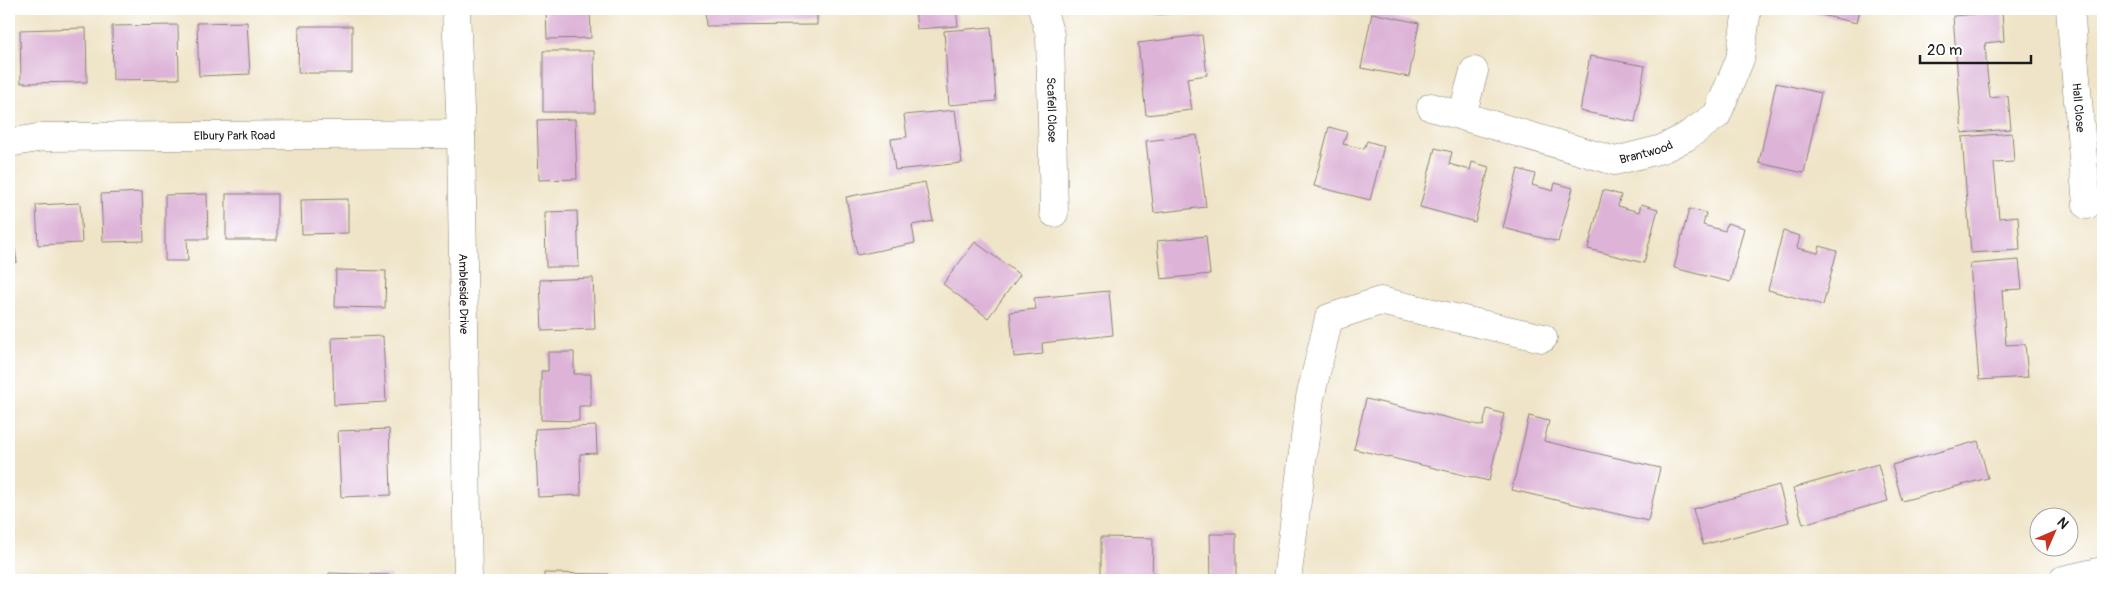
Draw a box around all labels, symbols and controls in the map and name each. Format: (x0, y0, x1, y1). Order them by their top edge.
scale bar (1920, 32, 2031, 64)
text: 20 m (1927, 41, 1962, 60)
street label: Scafell Close (1043, 77, 1060, 143)
street label: Hall Close (2069, 82, 2088, 133)
street label: Elbury Park Road (194, 128, 275, 143)
street label: Brantwood (1618, 137, 1675, 167)
street label: Ambleside Drive (455, 253, 472, 334)
north arrow (2030, 506, 2080, 556)
text: N (2053, 514, 2072, 533)

